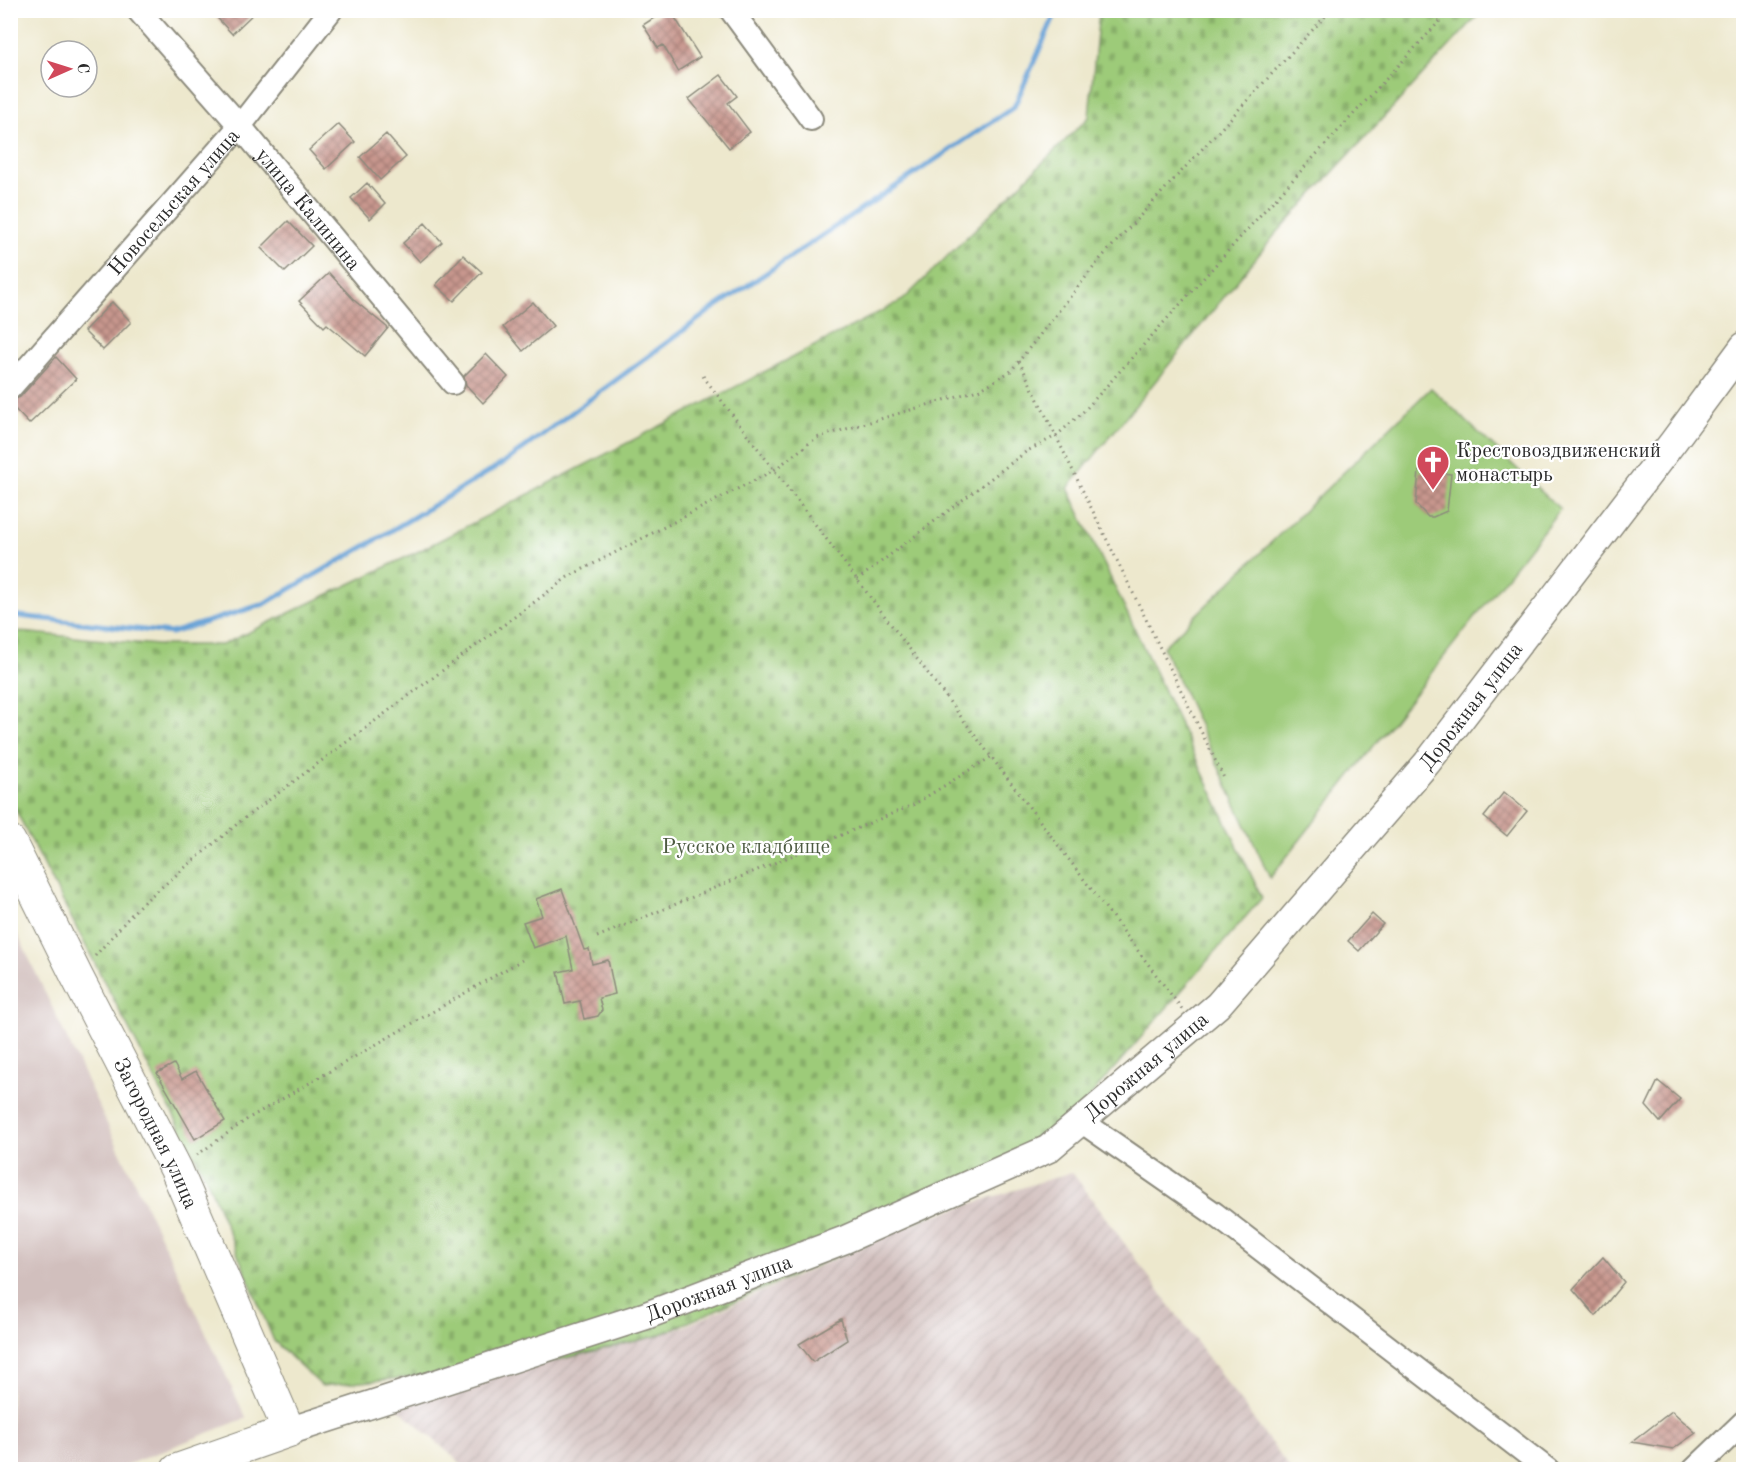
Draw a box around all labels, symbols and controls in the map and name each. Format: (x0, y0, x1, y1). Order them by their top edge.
north arrow (39, 39, 99, 99)
text: С (74, 63, 90, 74)
street label: Новосельская улица (105, 125, 244, 280)
street label: улица Калинина (251, 145, 364, 275)
place label: Крестовоздвиженский монастырь (1456, 441, 1661, 486)
church icon: Крестовоздвиженский монастырь (1415, 444, 1451, 491)
street label: Дорожная улица (1417, 639, 1527, 775)
park label: Русское кладбище (662, 837, 830, 858)
street label: Дорожная улица (1081, 1009, 1213, 1125)
street label: Загородная улица (109, 1055, 201, 1212)
street label: Дорожная улица (643, 1252, 795, 1327)

